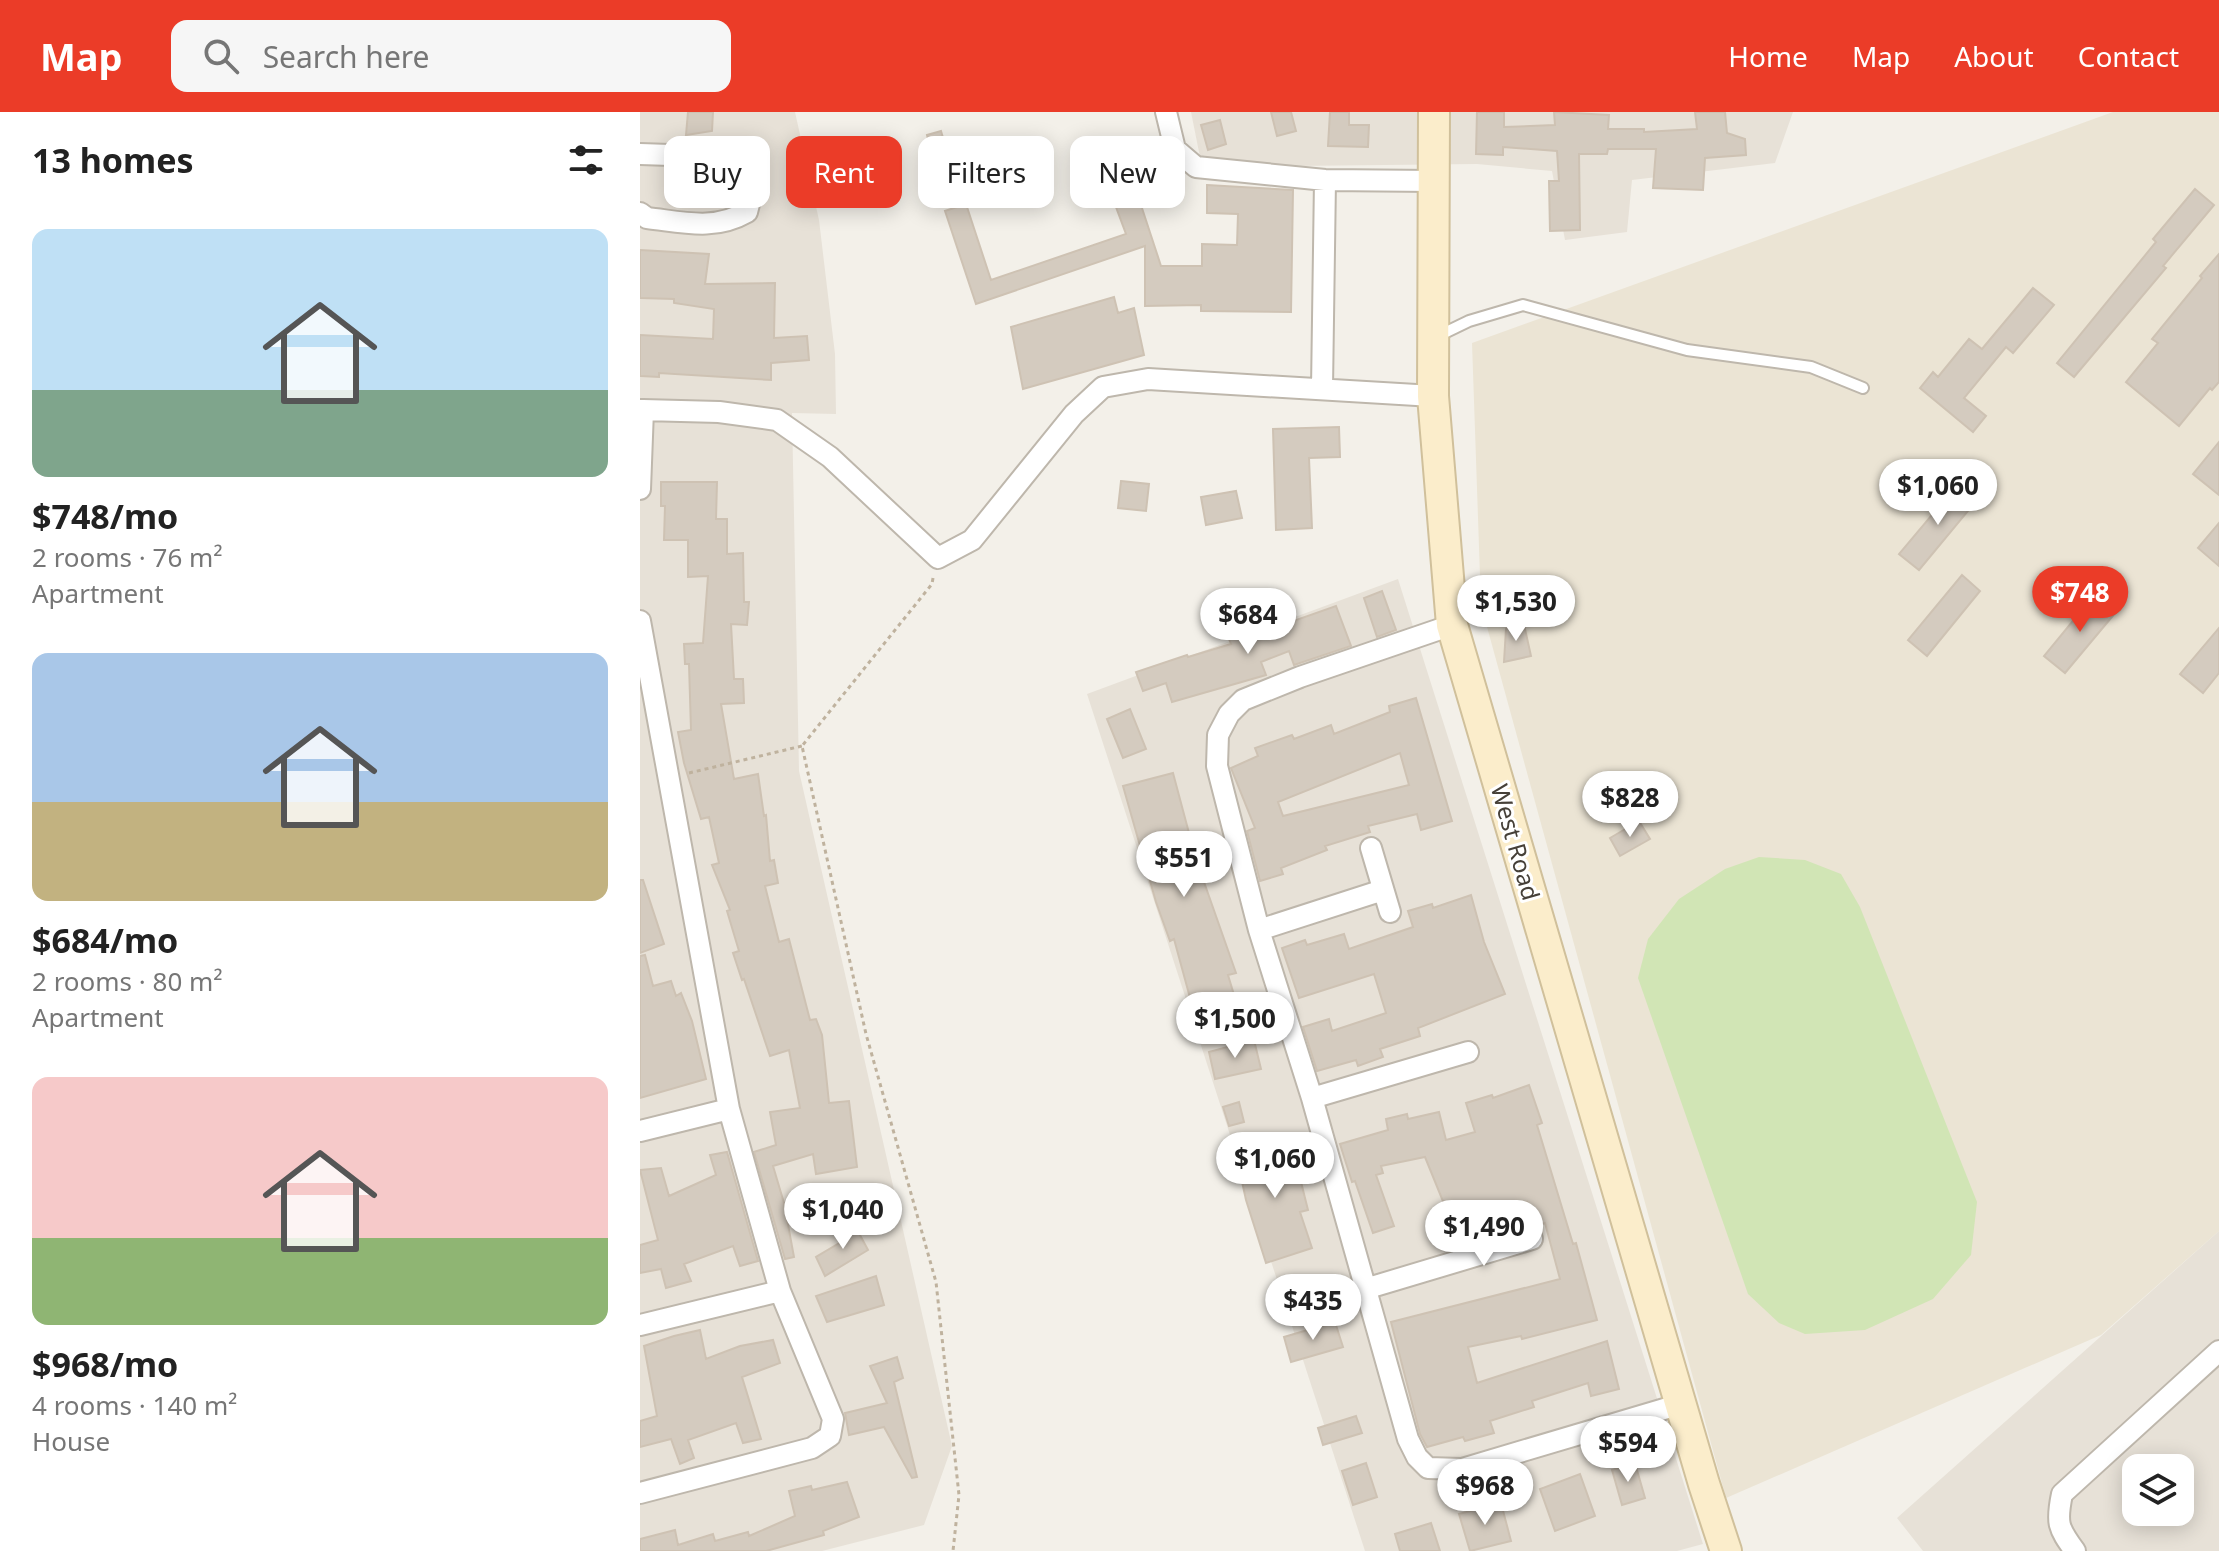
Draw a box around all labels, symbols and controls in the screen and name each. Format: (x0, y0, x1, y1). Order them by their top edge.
search box (171, 20, 731, 92)
text: Map (40, 30, 123, 82)
icon: search (199, 34, 243, 78)
text: Search here (263, 36, 430, 77)
text: Home (1728, 37, 1808, 75)
text: Map (1852, 37, 1910, 75)
text: About (1954, 37, 2034, 75)
text: Contact (2078, 37, 2179, 75)
chip: Buy (664, 136, 770, 208)
chip: Rent (786, 136, 902, 208)
chip: Filters (918, 136, 1054, 208)
chip: New (1070, 136, 1185, 208)
text: 13 homes (32, 137, 194, 183)
icon: filters (564, 138, 608, 182)
icon: home (248, 281, 392, 425)
pin: $1,060 (1873, 459, 2003, 527)
text: $1,060 (1897, 467, 1979, 503)
text: $748/mo (32, 493, 178, 539)
text: 2 rooms · 76 m² (32, 539, 222, 575)
pin: $748 (2033, 566, 2127, 634)
text: $748 (2050, 574, 2110, 610)
text: Apartment (32, 575, 164, 611)
pin: $1,530 (1451, 575, 1581, 643)
text: $1,530 (1475, 583, 1557, 619)
pin: $684 (1201, 588, 1295, 656)
text: $684 (1218, 596, 1278, 632)
icon: home (248, 705, 392, 849)
pin: $828 (1583, 771, 1677, 839)
text: $828 (1600, 779, 1660, 815)
street label: West Road (1484, 780, 1548, 904)
pin: $551 (1137, 831, 1231, 899)
text: $551 (1154, 839, 1214, 875)
text: $684/mo (32, 917, 178, 963)
text: 2 rooms · 80 m² (32, 963, 222, 999)
pin: $1,500 (1170, 992, 1300, 1060)
text: Apartment (32, 999, 164, 1035)
text: $1,500 (1194, 1000, 1276, 1036)
icon: home (248, 1129, 392, 1273)
pin: $1,060 (1210, 1132, 1340, 1200)
text: $1,060 (1234, 1140, 1316, 1176)
pin: $1,040 (778, 1183, 908, 1251)
text: $1,040 (802, 1191, 884, 1227)
pin: $1,490 (1419, 1200, 1549, 1268)
text: $1,490 (1443, 1208, 1525, 1244)
pin: $435 (1266, 1274, 1360, 1342)
text: $435 (1283, 1282, 1343, 1318)
text: $968/mo (32, 1341, 178, 1387)
text: 4 rooms · 140 m² (32, 1387, 237, 1423)
pin: $594 (1581, 1416, 1675, 1484)
text: House (32, 1423, 110, 1459)
text: $594 (1598, 1424, 1658, 1460)
map controls (2122, 1454, 2194, 1526)
button: layers (2122, 1454, 2194, 1526)
pin: $968 (1438, 1459, 1532, 1527)
text: $968 (1455, 1467, 1515, 1503)

